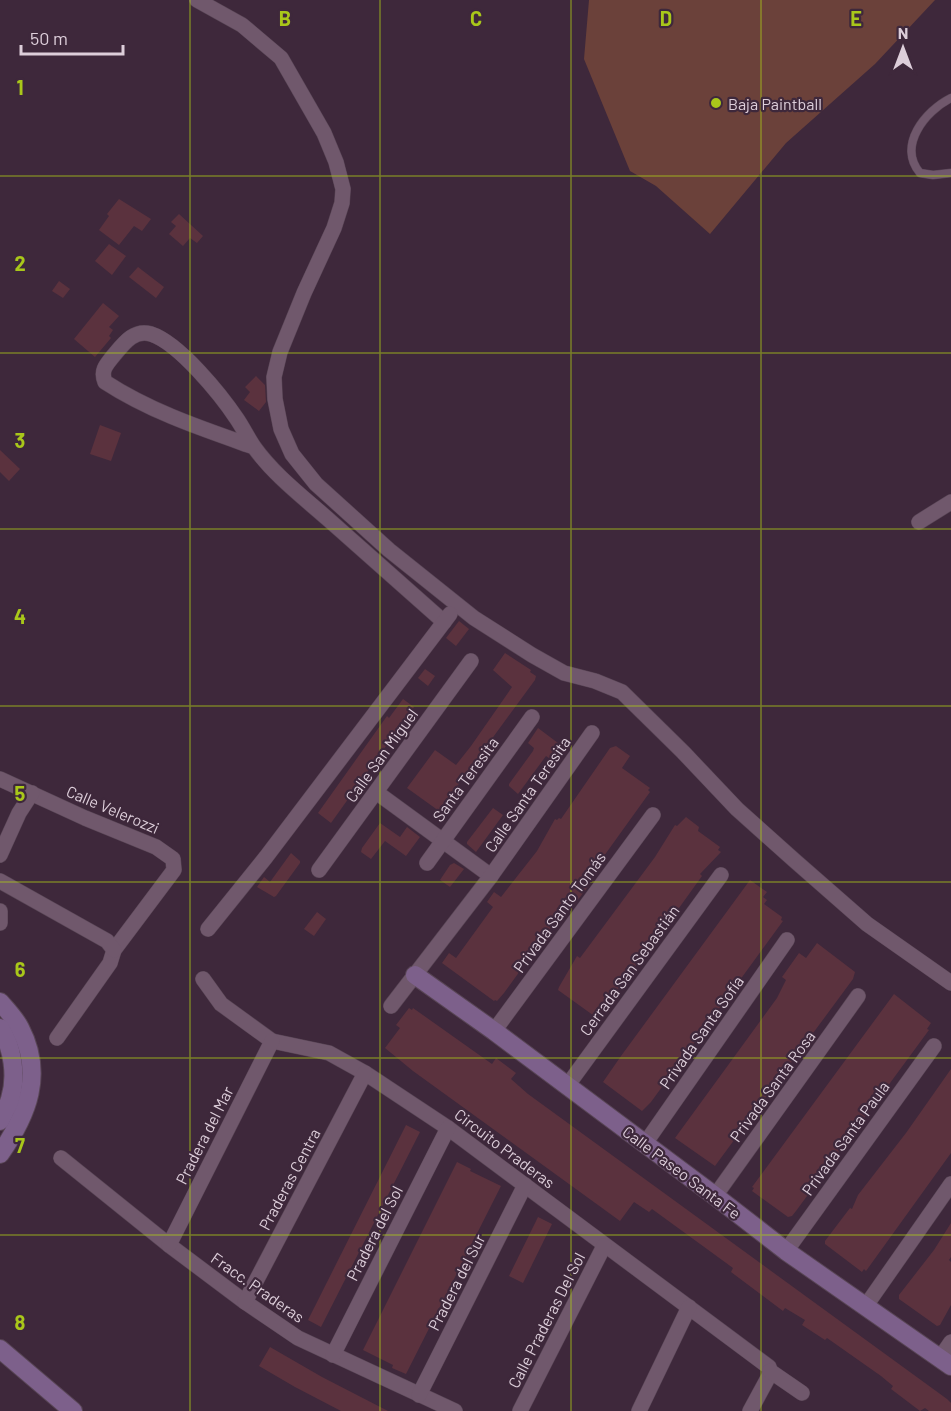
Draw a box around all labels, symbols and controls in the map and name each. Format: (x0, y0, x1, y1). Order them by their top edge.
text: B (279, 6, 291, 30)
text: C (470, 6, 482, 30)
text: D (660, 6, 672, 30)
text: E (850, 6, 862, 30)
scale bar (21, 18, 123, 56)
north arrow (873, 18, 933, 78)
text: N (898, 23, 908, 42)
text: 50 m (30, 27, 68, 49)
text: 1 (16, 75, 24, 99)
place label: Baja Paintball (728, 94, 822, 113)
marker: Baja Paintball (709, 96, 723, 110)
text: 2 (14, 251, 26, 275)
text: 3 (15, 428, 25, 452)
text: 4 (14, 604, 26, 628)
street label: Calle San Miguel (341, 704, 421, 806)
street label: Santa Teresita (428, 733, 502, 825)
street label: Calle Santa Teresita (480, 733, 574, 855)
text: 5 (15, 781, 26, 805)
street label: Calle Velerozzi (64, 781, 162, 837)
street label: Privada Santo Tomás (509, 848, 609, 976)
street label: Cerrada San Sebastián (575, 901, 683, 1039)
text: 6 (15, 957, 26, 981)
street label: Privada Santa Sofía (655, 972, 747, 1092)
street label: Privada Santa Rosa (725, 1027, 819, 1145)
street label: Privada Santa Paula (797, 1077, 893, 1199)
street label: Pradera del Mar (171, 1083, 237, 1187)
street label: Circuito Praderas (451, 1104, 559, 1192)
street label: Calle Paseo Santa Fe (619, 1121, 745, 1223)
street label: Praderas Centra (254, 1125, 324, 1233)
text: 7 (15, 1133, 25, 1157)
street label: Pradera del Sol (342, 1182, 406, 1284)
street label: Pradera del Sur (424, 1230, 489, 1333)
street label: Fracc. Praderas (208, 1248, 308, 1326)
street label: Calle Praderas Del Sol (504, 1249, 588, 1391)
text: 8 (15, 1310, 26, 1334)

